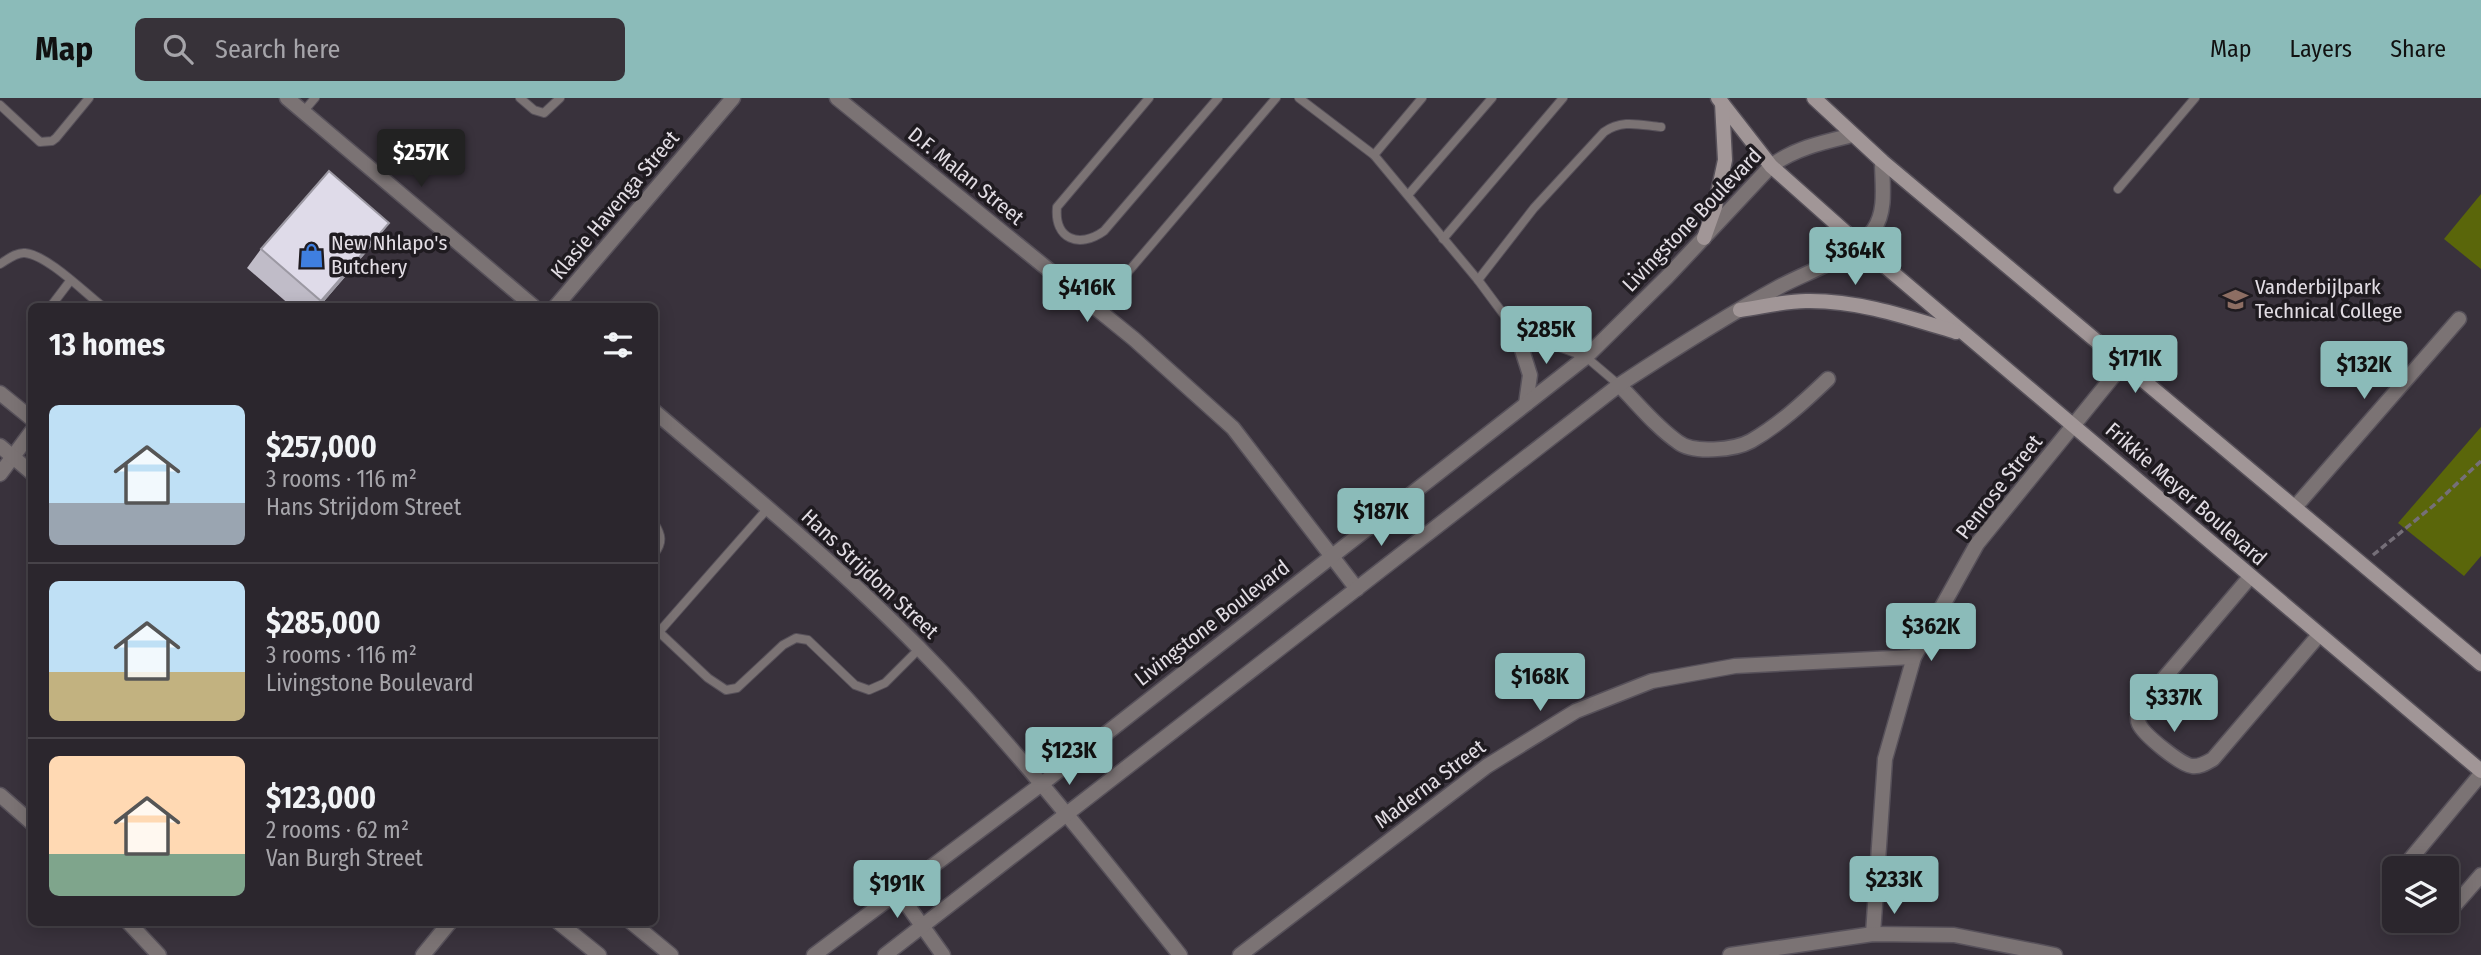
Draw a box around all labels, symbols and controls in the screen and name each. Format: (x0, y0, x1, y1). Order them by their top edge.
search box (135, 18, 625, 81)
text: Map (35, 29, 93, 69)
icon: search (159, 30, 197, 68)
text: Search here (215, 34, 340, 65)
text: Map (2210, 35, 2252, 63)
text: Layers (2290, 35, 2352, 63)
text: Share (2390, 35, 2446, 63)
street label: D.F. Malan Street (903, 121, 1029, 231)
street label: Klasie Havenga Street (545, 125, 685, 285)
pin: $257K (372, 130, 470, 189)
text: $257K (393, 138, 449, 166)
street label: Livingstone Boulevard (1617, 143, 1767, 297)
pin: $364K (1806, 228, 1904, 287)
place label: New Nhlapo's Butchery (331, 230, 447, 280)
text: $364K (1825, 236, 1885, 264)
shop icon: New Nhlapo's Butchery (297, 241, 325, 269)
pin: $416K (1038, 264, 1136, 324)
text: $416K (1059, 273, 1115, 301)
place label: Vanderbijlpark Technical College (2255, 274, 2402, 324)
school or university icon: Vanderbijlpark Technical College (2221, 285, 2249, 313)
pin: $285K (1497, 306, 1595, 366)
text: $285K (1517, 315, 1575, 343)
icon: filters (599, 326, 637, 364)
text: 13 homes (49, 327, 165, 363)
pin: $171K (2086, 336, 2184, 395)
pin: $132K (2315, 342, 2413, 401)
text: $171K (2108, 344, 2162, 372)
text: $132K (2336, 350, 2392, 378)
street label: Frikkie Meyer Boulevard (2100, 417, 2272, 571)
text: $257,000 (266, 429, 377, 465)
street label: Penrose Street (1950, 429, 2048, 544)
icon: home (105, 433, 189, 517)
text: 3 rooms · 116 m² (266, 465, 417, 493)
pin: $187K (1332, 489, 1430, 548)
text: Hans Strijdom Street (266, 493, 461, 521)
text: $187K (1353, 497, 1409, 525)
street label: Hans Strijdom Street (796, 504, 944, 644)
street label: Livingstone Boulevard (1129, 554, 1295, 692)
pin: $362K (1882, 603, 1980, 663)
text: $285,000 (266, 605, 381, 641)
icon: home (105, 609, 189, 693)
text: $362K (1902, 612, 1960, 640)
text: 3 rooms · 116 m² (266, 641, 417, 669)
pin: $168K (1491, 654, 1589, 713)
text: $168K (1511, 662, 1569, 690)
text: Livingstone Boulevard (266, 669, 474, 697)
pin: $337K (2125, 674, 2223, 734)
text: $337K (2146, 683, 2202, 711)
pin: $123K (1020, 728, 1118, 787)
street label: Maderna Street (1369, 734, 1491, 834)
text: $123K (1041, 736, 1097, 764)
text: $123,000 (266, 780, 376, 816)
icon: home (105, 784, 189, 868)
text: 2 rooms · 62 m² (266, 816, 409, 844)
text: Van Burgh Street (266, 844, 423, 872)
pin: $233K (1845, 856, 1943, 916)
map controls (2382, 856, 2459, 933)
button: layers (2382, 856, 2459, 933)
pin: $191K (848, 860, 946, 920)
text: $233K (1866, 865, 1923, 893)
text: $191K (870, 869, 925, 897)

